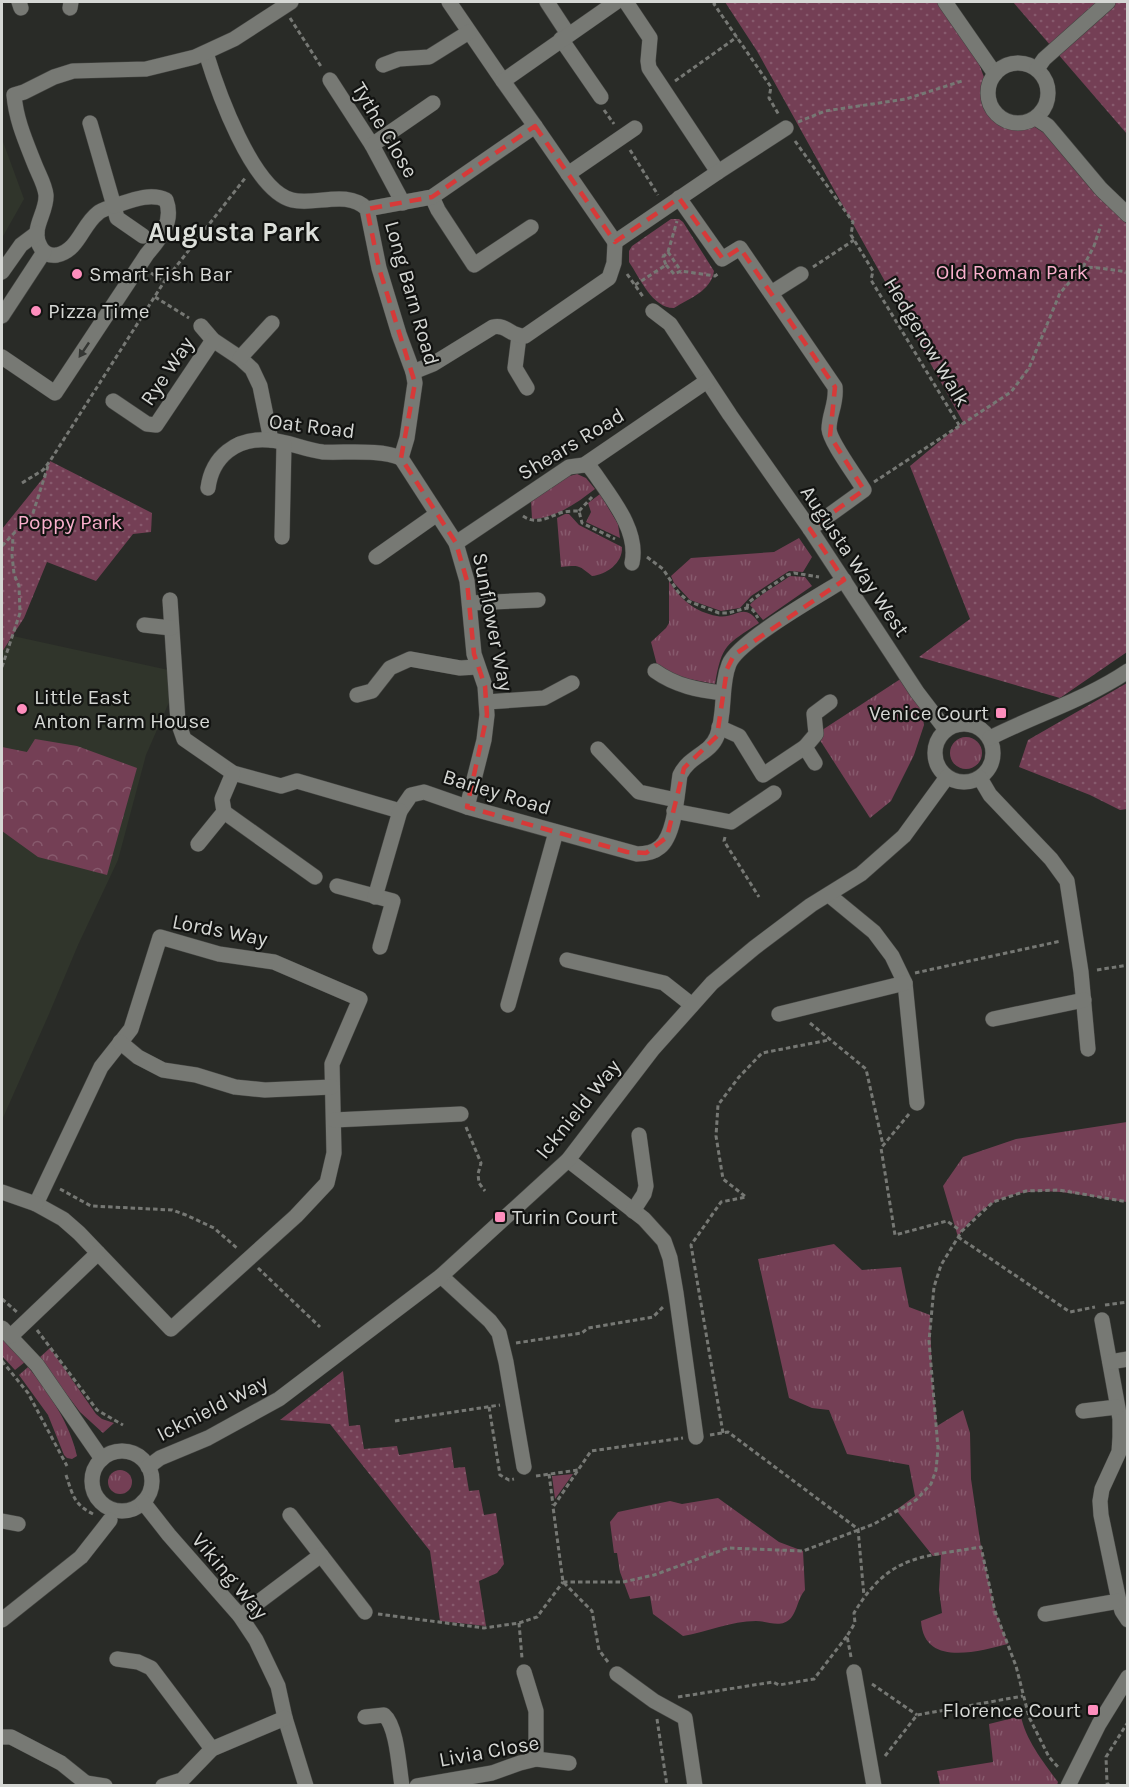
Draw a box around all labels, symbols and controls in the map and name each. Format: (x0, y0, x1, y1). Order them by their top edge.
street label: Tythe Close (347, 78, 423, 182)
district label: Augusta Park (148, 216, 320, 248)
street label: Long Barn Road (380, 218, 444, 368)
park label: Old Roman Park (936, 260, 1089, 284)
place label: Smart Fish Bar (89, 262, 232, 286)
marker: Smart Fish Bar (70, 267, 84, 281)
street label: Hedgerow Walk (879, 273, 975, 411)
place label: Pizza Time (48, 299, 150, 323)
marker: Pizza Time (29, 304, 43, 318)
street label: Rye Way (135, 332, 199, 410)
one-way arrow (78, 341, 90, 357)
street label: Shears Road (514, 403, 628, 485)
street label: Oat Road (268, 409, 356, 443)
street label: Augusta Way West (796, 481, 915, 641)
park label: Poppy Park (17, 510, 123, 534)
street label: Sunflower Way (468, 551, 518, 694)
place label: Little East Anton Farm House (34, 685, 210, 733)
place label: Venice Court (869, 701, 989, 725)
marker: Little East Anton Farm House (15, 702, 29, 716)
marker: Venice Court (994, 706, 1008, 720)
street label: Barley Road (440, 764, 554, 820)
street label: Lords Way (170, 909, 270, 951)
street label: Icknield Way (531, 1054, 626, 1164)
place label: Turin Court (512, 1205, 618, 1229)
marker: Turin Court (493, 1210, 507, 1224)
street label: Icknield Way (153, 1370, 272, 1446)
street label: Viking Way (187, 1528, 273, 1624)
place label: Florence Court (942, 1698, 1081, 1722)
marker: Florence Court (1086, 1703, 1100, 1717)
street label: Livia Close (437, 1730, 541, 1772)

